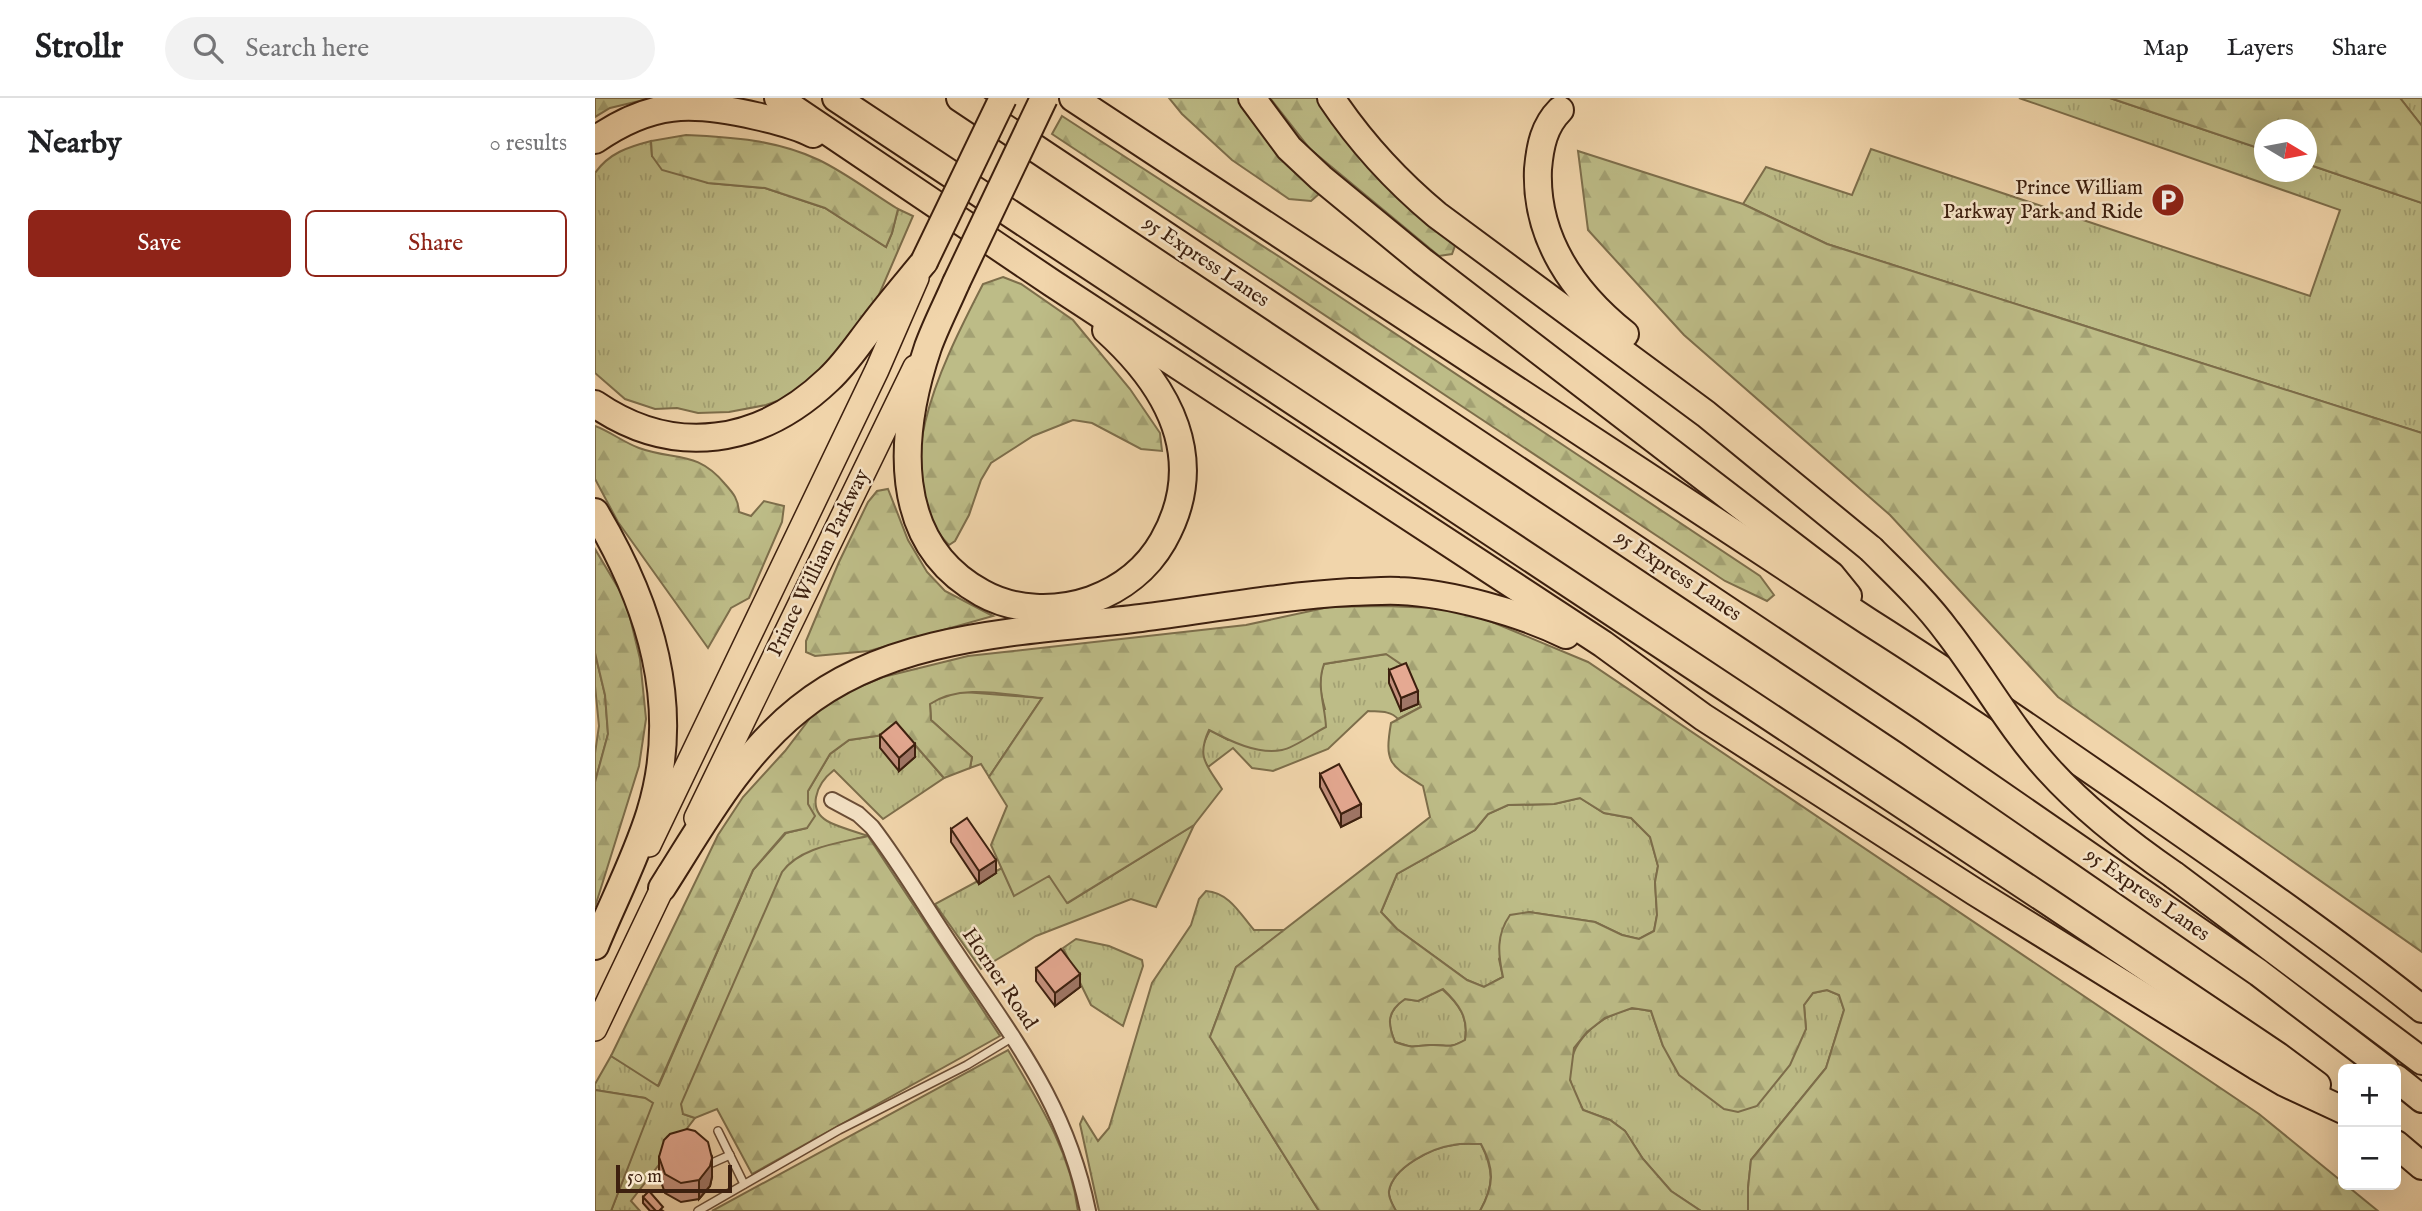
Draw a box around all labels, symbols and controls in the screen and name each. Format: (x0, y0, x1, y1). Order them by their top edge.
search box (165, 17, 655, 80)
text: Strollr (35, 27, 123, 69)
icon: search (189, 29, 227, 67)
text: Search here (245, 32, 369, 65)
text: Map (2143, 33, 2189, 64)
text: Layers (2227, 33, 2294, 64)
text: Share (2332, 33, 2387, 64)
north arrow (2254, 119, 2317, 182)
text: Nearby (28, 125, 121, 163)
text: 0 results (489, 129, 567, 158)
place label: Prince William Parkway Park and Ride (1943, 175, 2143, 226)
parking icon: Prince William Parkway Park and Ride (2149, 181, 2187, 219)
street label: 95 Express Lanes (1137, 209, 1274, 314)
button: Save (28, 210, 291, 277)
button: Share (305, 210, 567, 277)
street label: Prince William Parkway (762, 464, 876, 661)
street label: 95 Express Lanes (1609, 523, 1746, 628)
street label: 95 Express Lanes (2078, 841, 2215, 948)
street label: Horner Road (955, 923, 1043, 1036)
map controls (2338, 1064, 2401, 1190)
button: + (2338, 1064, 2401, 1127)
button: − (2338, 1127, 2401, 1190)
scale bar (616, 1162, 731, 1194)
text: 50 m (627, 1165, 662, 1189)

